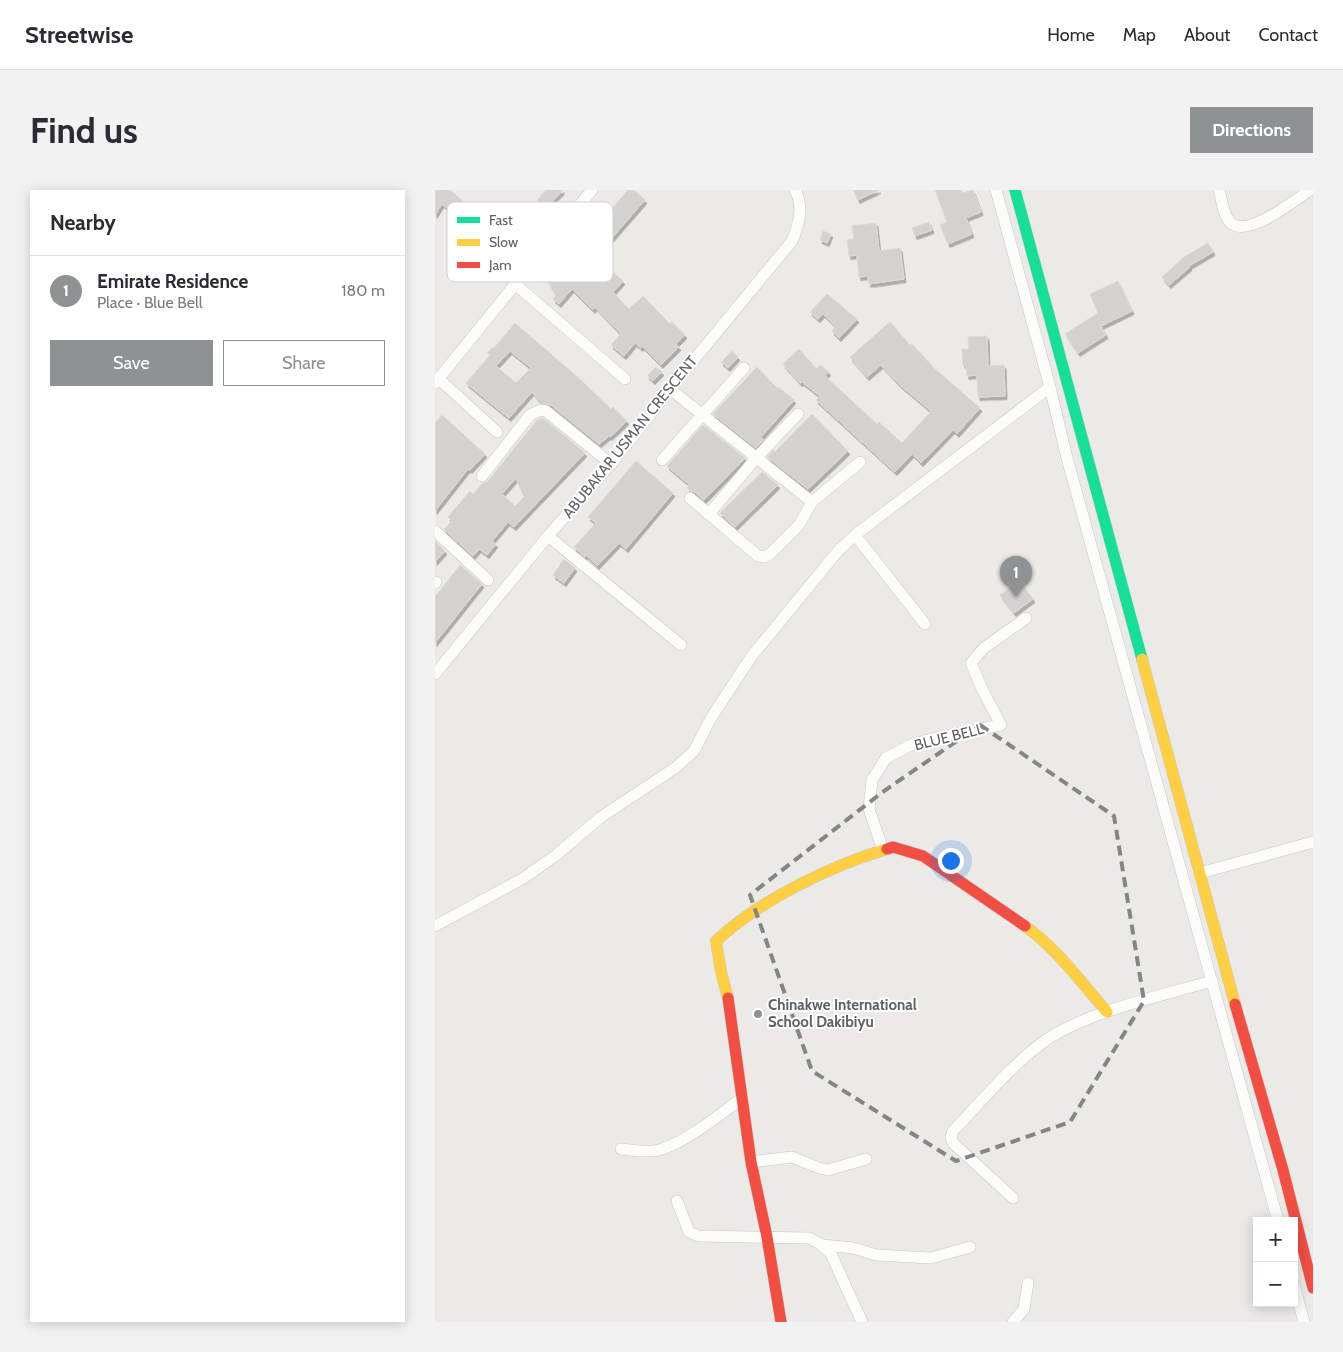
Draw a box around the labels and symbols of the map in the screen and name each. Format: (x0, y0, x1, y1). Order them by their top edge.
legend (447, 202, 613, 282)
text: Fast (489, 211, 513, 229)
text: Slow (489, 233, 518, 251)
text: Jam (488, 256, 511, 274)
street label: ABUBAKAR USMAN CRESCENT (559, 352, 701, 522)
pin: 1 (1000, 556, 1032, 597)
street label: BLUE BELL (912, 720, 986, 754)
your location (938, 848, 964, 874)
place label: Chinakwe International School Dakibiyu (768, 996, 917, 1031)
marker: Chinakwe International School Dakibiyu (752, 1008, 764, 1020)

